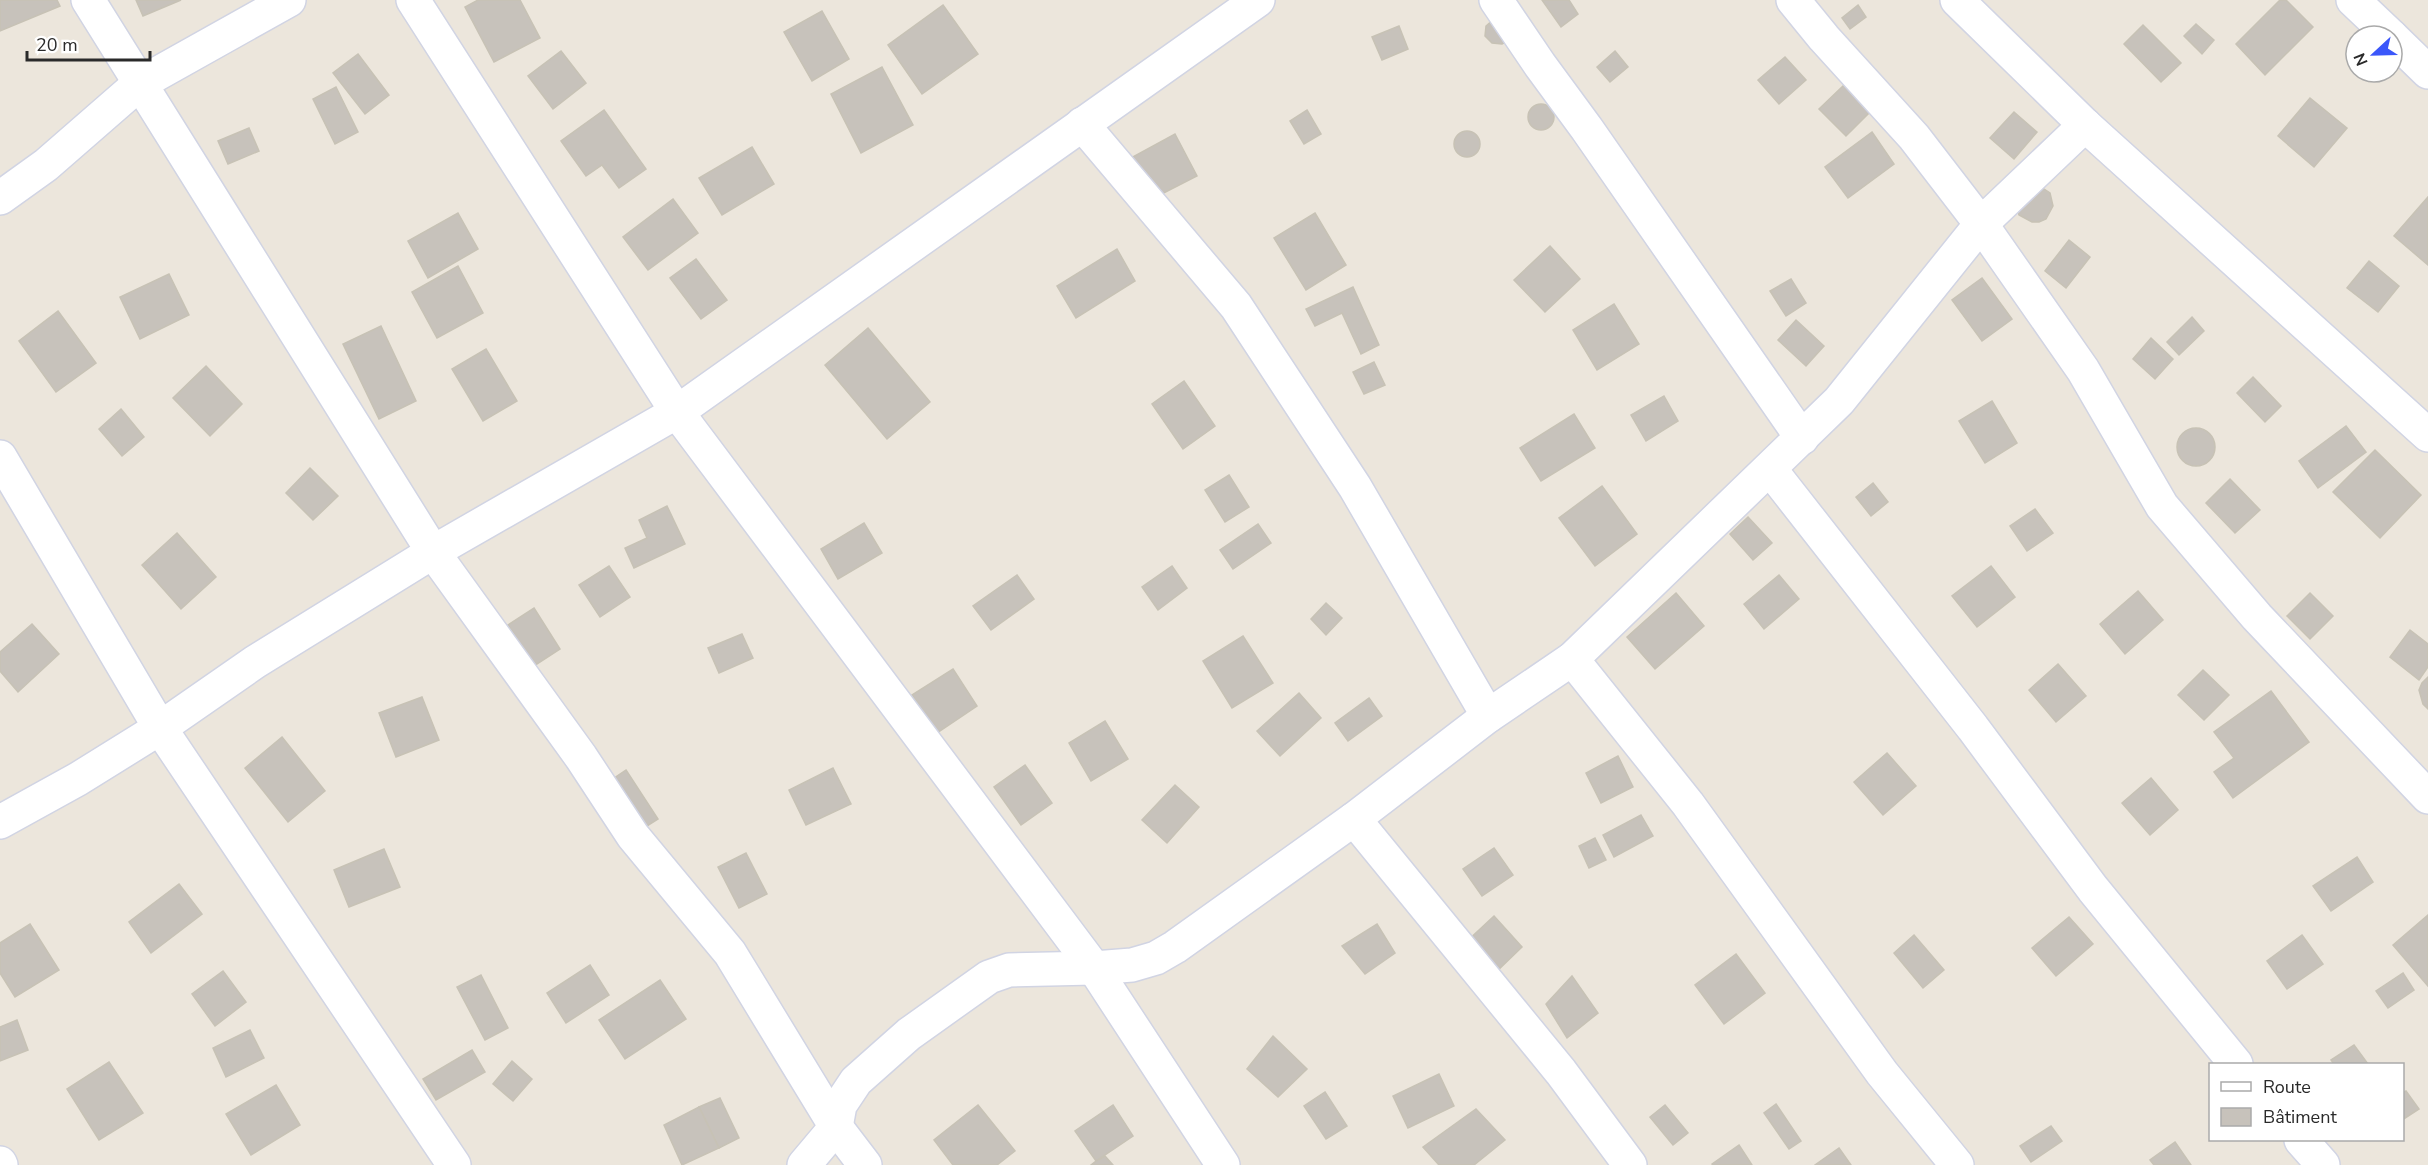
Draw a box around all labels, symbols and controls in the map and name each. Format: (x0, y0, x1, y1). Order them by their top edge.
scale bar (27, 24, 150, 62)
north arrow (2344, 24, 2404, 84)
text: 20 m (36, 33, 78, 57)
text: N (2349, 50, 2373, 69)
legend (2209, 1063, 2404, 1141)
text: Route (2263, 1075, 2311, 1099)
text: Bâtiment (2263, 1105, 2337, 1129)

